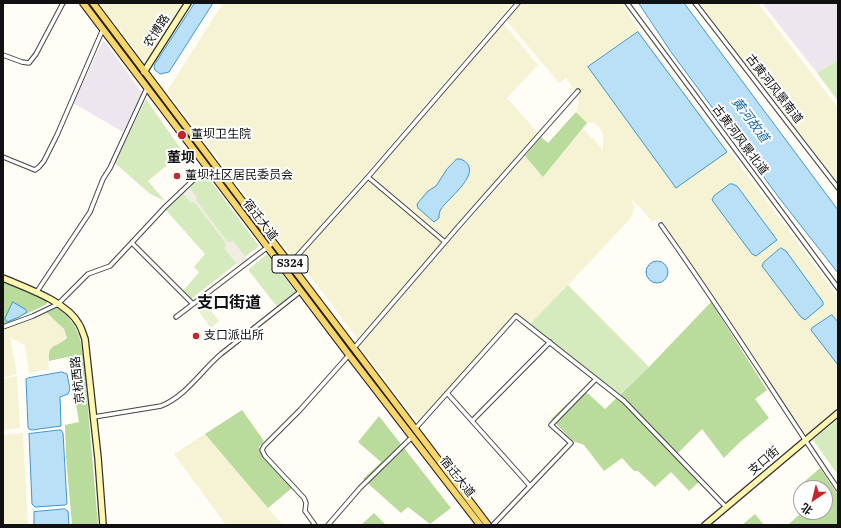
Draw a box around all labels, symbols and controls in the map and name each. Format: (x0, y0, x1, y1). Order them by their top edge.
street label: 农博路 (141, 12, 173, 50)
street label: 古黄河风景南道 (742, 51, 806, 127)
water label: 黄河故道 (728, 95, 772, 145)
street label: 古黄河风景北道 (709, 102, 771, 178)
place label: 董坝卫生院 (191, 128, 251, 142)
marker: 董坝卫生院 (176, 129, 188, 141)
district label: 董坝 (167, 150, 195, 166)
place label: 董坝社区居民委员会 (185, 169, 293, 183)
marker: 董坝社区居民委员会 (172, 171, 182, 181)
street label: 宿迁大道 (240, 196, 280, 244)
road number: S324 (272, 255, 308, 273)
district label: 支口街道 (197, 293, 261, 313)
place label: 支口派出所 (204, 329, 264, 343)
marker: 支口派出所 (191, 331, 201, 341)
street label: 京杭西路 (68, 355, 88, 405)
street label: 支口街 (746, 444, 782, 478)
street label: 宿迁大道 (437, 454, 477, 500)
north arrow (793, 480, 833, 520)
text: 北 (798, 500, 815, 518)

